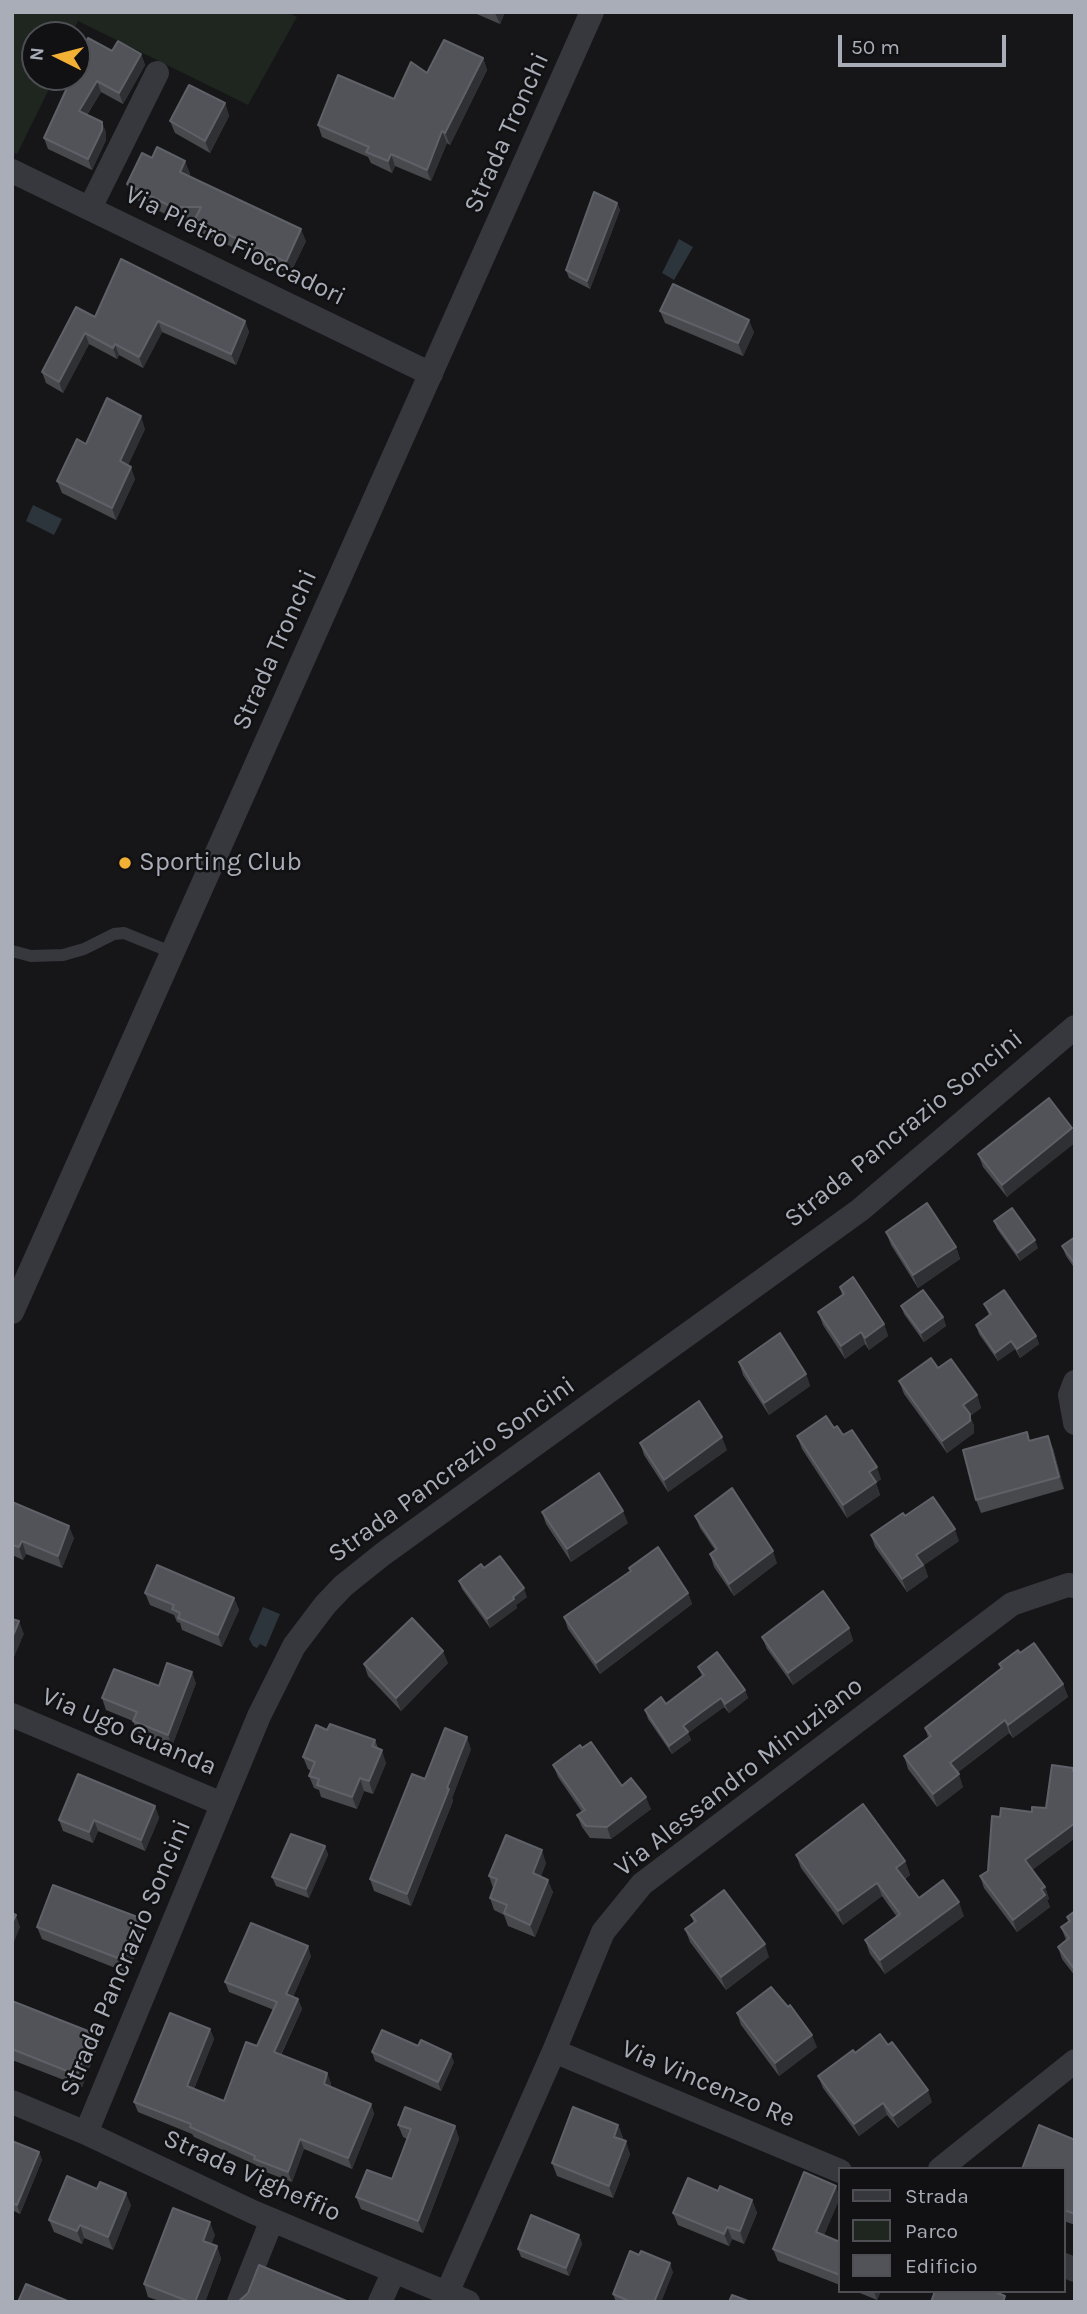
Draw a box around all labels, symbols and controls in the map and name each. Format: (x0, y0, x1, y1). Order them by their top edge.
north arrow (21, 21, 91, 91)
scale bar (842, 21, 1010, 65)
text: 50 m (851, 35, 900, 59)
text: N (25, 46, 49, 62)
street label: Strada Tronchi (458, 48, 556, 218)
street label: Via Pietro Fioccadori (120, 179, 350, 313)
street label: Strada Tronchi (226, 565, 324, 735)
place label: Sporting Club (139, 847, 302, 879)
marker: Sporting Club (117, 855, 133, 871)
street label: Strada Pancrazio Soncini (779, 1023, 1029, 1235)
street label: Strada Pancrazio Soncini (323, 1370, 581, 1570)
street label: Via Alessandro Minuziano (609, 1670, 869, 1884)
street label: Via Ugo Guanda (37, 1681, 221, 1783)
street label: Strada Pancrazio Soncini (54, 1815, 198, 2101)
street label: Via Vincenzo Re (617, 2033, 799, 2135)
street label: Strada Vigheffio (158, 2123, 346, 2229)
legend (838, 2167, 1066, 2293)
text: Strada (905, 2184, 969, 2208)
text: Parco (905, 2219, 958, 2243)
text: Edificio (905, 2254, 978, 2278)

